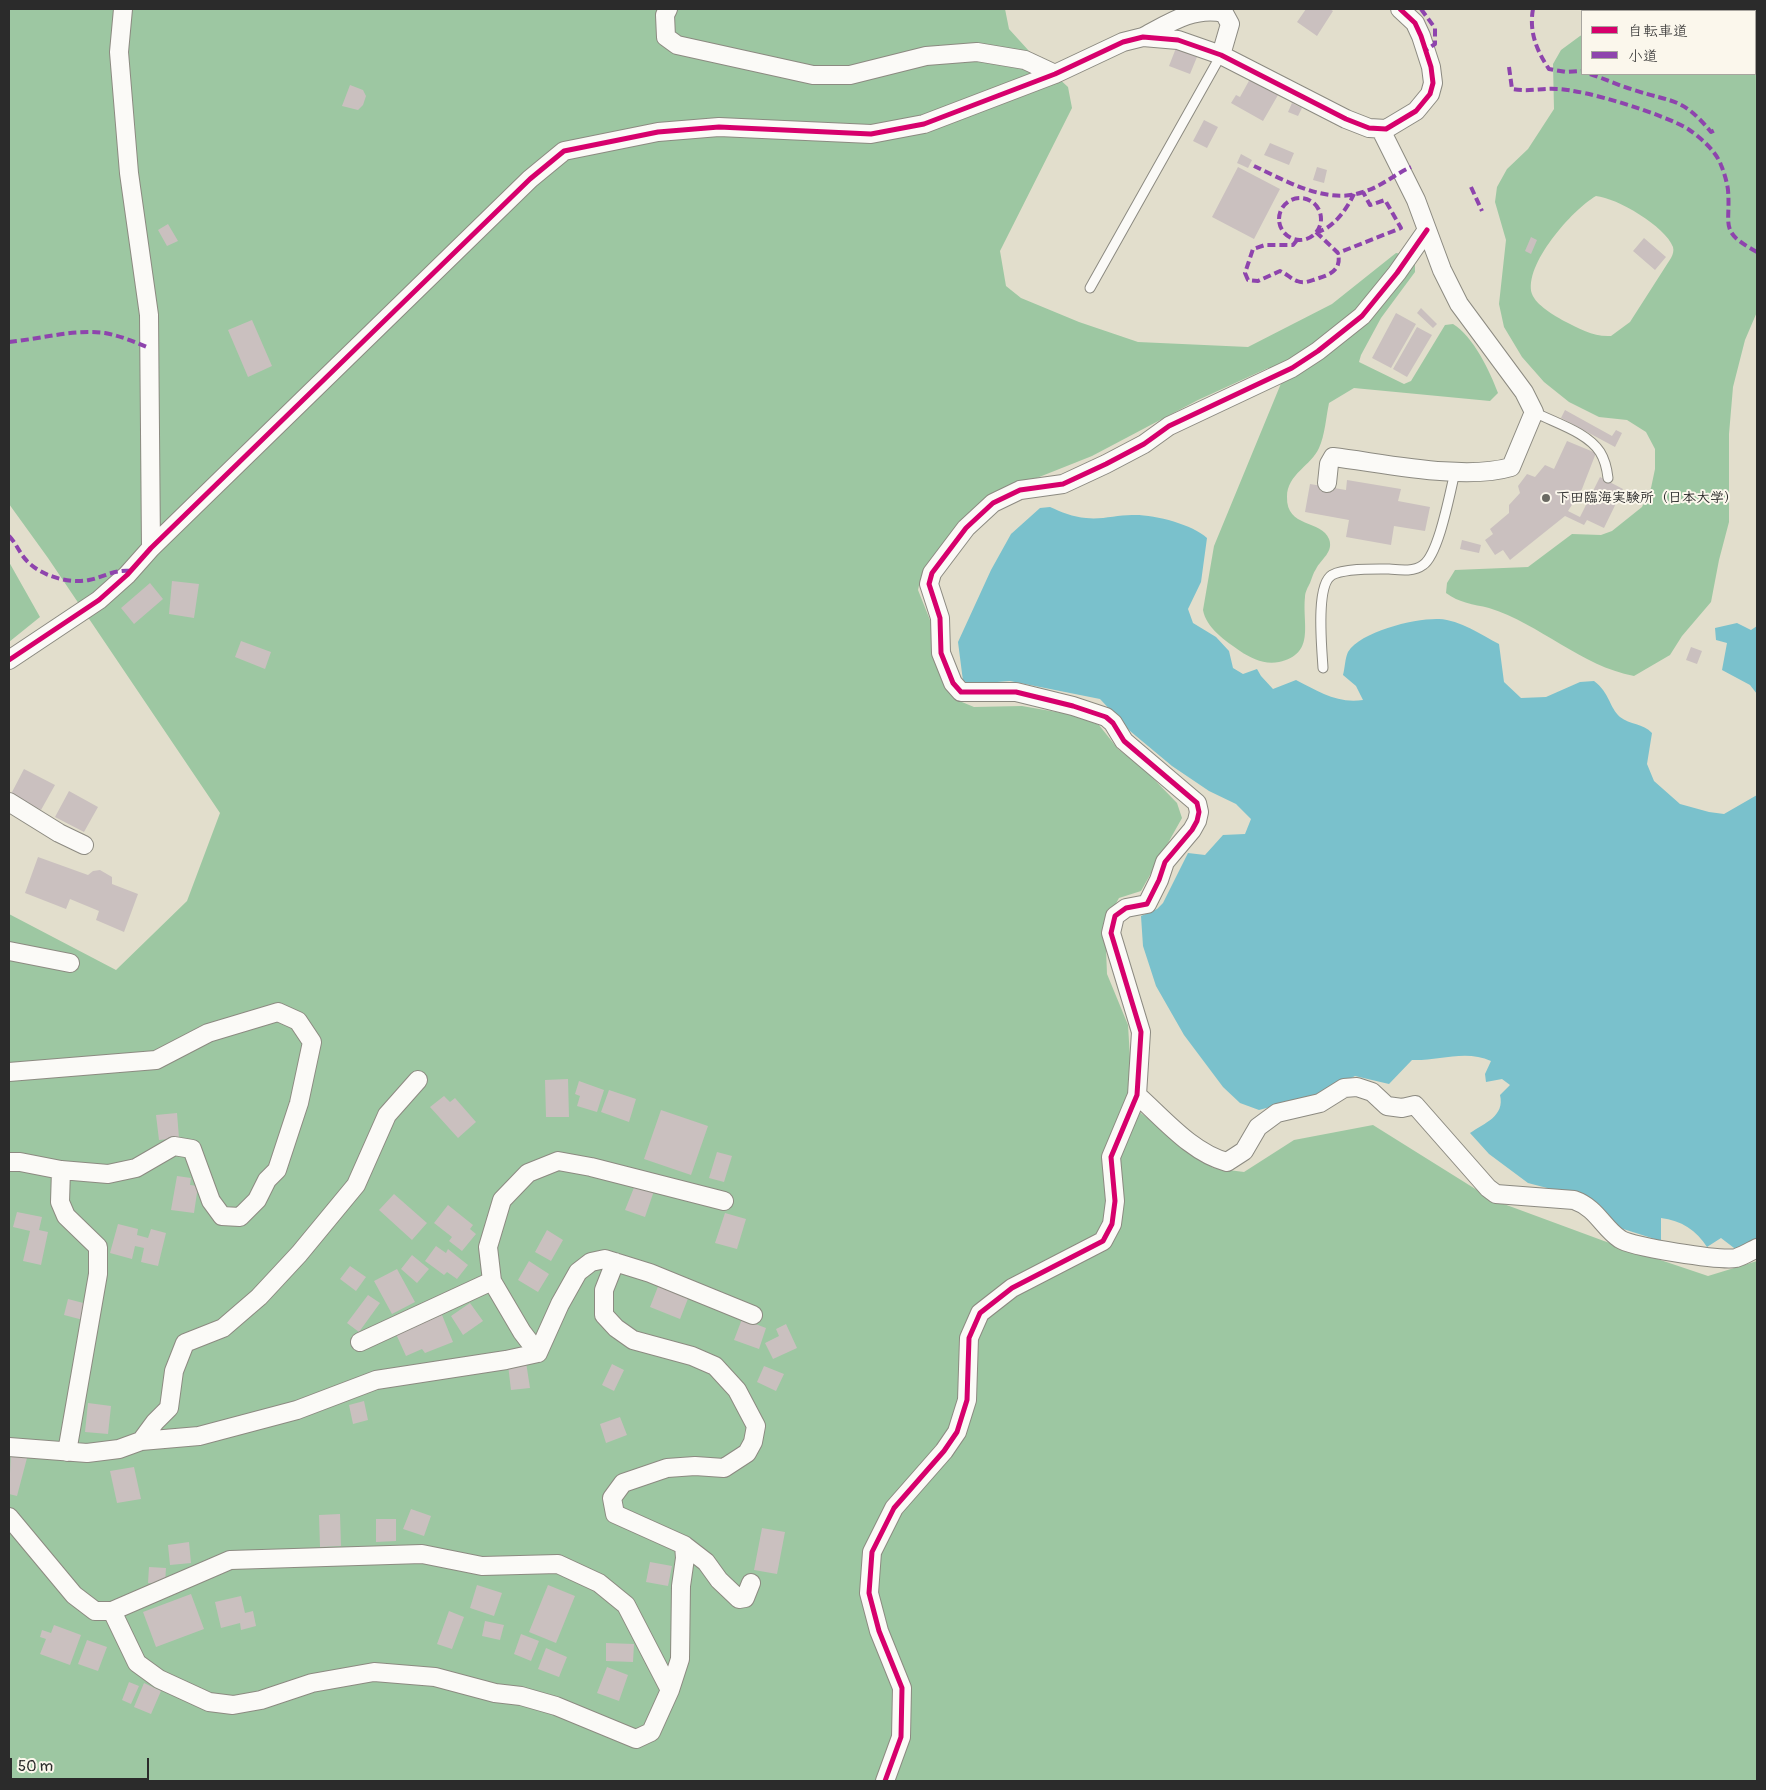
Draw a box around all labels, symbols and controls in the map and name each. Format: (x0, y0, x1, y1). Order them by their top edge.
legend (1581, 10, 1756, 75)
text: 自転車道 (1628, 22, 1688, 41)
text: 小道 (1628, 47, 1658, 66)
place label: 下田臨海実験所（日本大学） (1556, 490, 1738, 506)
marker: 下田臨海実験所（日本大学） (1540, 492, 1552, 504)
scale bar (12, 1748, 151, 1780)
text: 50 m (18, 1757, 53, 1776)

